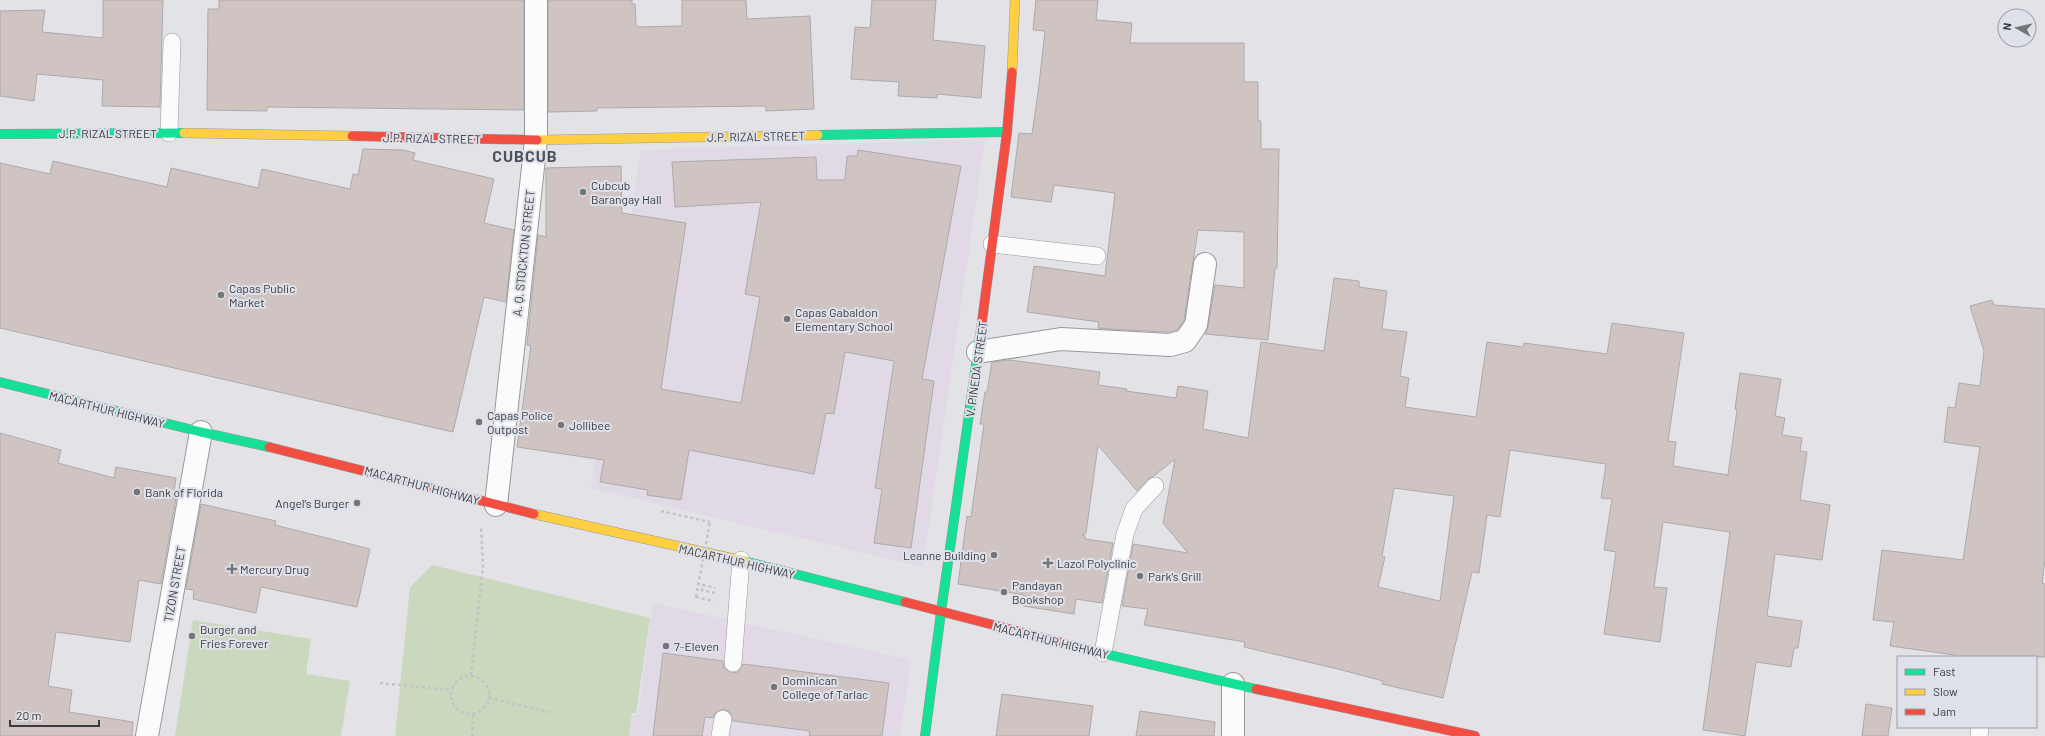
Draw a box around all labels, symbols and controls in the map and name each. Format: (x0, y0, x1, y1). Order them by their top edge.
north arrow (1997, 8, 2037, 48)
text: N (2000, 22, 2014, 31)
street label: J.P. RIZAL STREET (59, 126, 157, 140)
street label: J.P. RIZAL STREET (707, 128, 805, 144)
street label: J.P. RIZAL STREET (383, 130, 481, 146)
district label: CUBCUB (492, 146, 558, 165)
place label: Cubcub Barangay Hall (591, 178, 661, 206)
marker: Cubcub Barangay Hall (578, 187, 588, 197)
street label: A. Q. STOCKTON STREET (509, 189, 537, 317)
place label: Capas Public Market (229, 281, 295, 309)
marker: Capas Public Market (216, 290, 226, 300)
place label: Capas Gabaldon Elementary School (795, 305, 893, 333)
marker: Capas Gabaldon Elementary School (782, 314, 792, 324)
street label: V. PINEDA STREET (962, 320, 990, 418)
street label: MACARTHUR HIGHWAY (48, 388, 166, 430)
place label: Capas Police Outpost (487, 408, 553, 436)
marker: Capas Police Outpost (474, 417, 484, 427)
place label: Jollibee (569, 418, 610, 432)
marker: Jollibee (556, 420, 566, 430)
street label: MACARTHUR HIGHWAY (363, 463, 481, 507)
place label: Bank of Florida (145, 485, 223, 499)
marker: Bank of Florida (132, 487, 142, 497)
place label: Angel’s Burger (275, 496, 350, 510)
marker: Angel’s Burger (352, 498, 362, 508)
street label: MACARTHUR HIGHWAY (678, 541, 797, 581)
street label: TIZON STREET (160, 545, 188, 623)
place label: Leanne Building (903, 548, 986, 562)
marker: Leanne Building (989, 550, 999, 560)
place label: Lazol Polyclinic (1057, 556, 1136, 570)
marker: Lazol Polyclinic (1042, 557, 1054, 569)
place label: Mercury Drug (240, 562, 309, 576)
marker: Mercury Drug (227, 564, 237, 574)
place label: Park's Grill (1148, 569, 1201, 583)
marker: Park's Grill (1135, 571, 1145, 581)
place label: Pandayan Bookshop (1012, 578, 1064, 606)
marker: Pandayan Bookshop (999, 587, 1009, 597)
street label: MACARTHUR HIGHWAY (992, 619, 1110, 661)
place label: Burger and Fries Forever (200, 622, 269, 650)
marker: Burger and Fries Forever (187, 631, 197, 641)
place label: 7-Eleven (674, 639, 719, 653)
marker: 7-Eleven (661, 641, 671, 651)
legend (1897, 656, 2037, 728)
text: Fast (1933, 664, 1956, 678)
place label: Dominican College of Tarlac (782, 673, 868, 701)
marker: Dominican College of Tarlac (769, 682, 779, 692)
text: Slow (1933, 684, 1958, 698)
scale bar (10, 702, 99, 728)
text: Jam (1933, 704, 1956, 718)
text: 20 m (16, 708, 42, 722)

